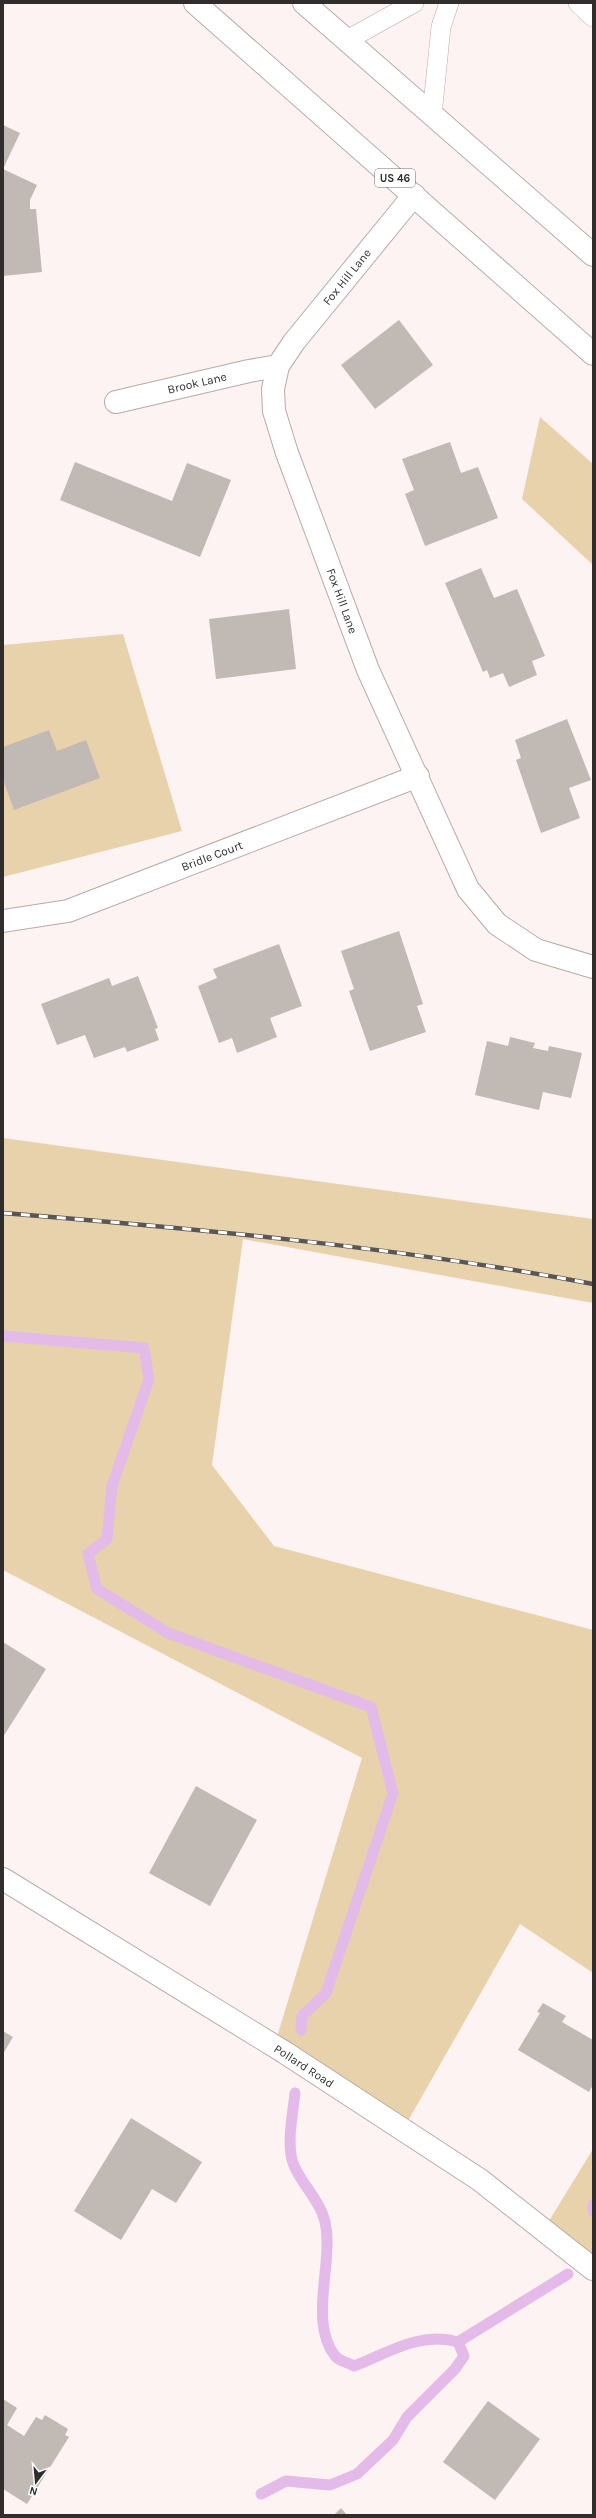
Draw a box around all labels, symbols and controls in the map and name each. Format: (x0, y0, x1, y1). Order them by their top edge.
road number: US 46 (375, 169, 415, 187)
street label: Fox Hill Lane (320, 246, 374, 308)
street label: Brook Lane (166, 369, 228, 397)
street label: Fox Hill Lane (324, 567, 360, 635)
street label: Bridle Court (179, 838, 245, 874)
street label: Pollard Road (271, 2041, 337, 2091)
north arrow (16, 2462, 56, 2502)
text: N (28, 2484, 39, 2498)

